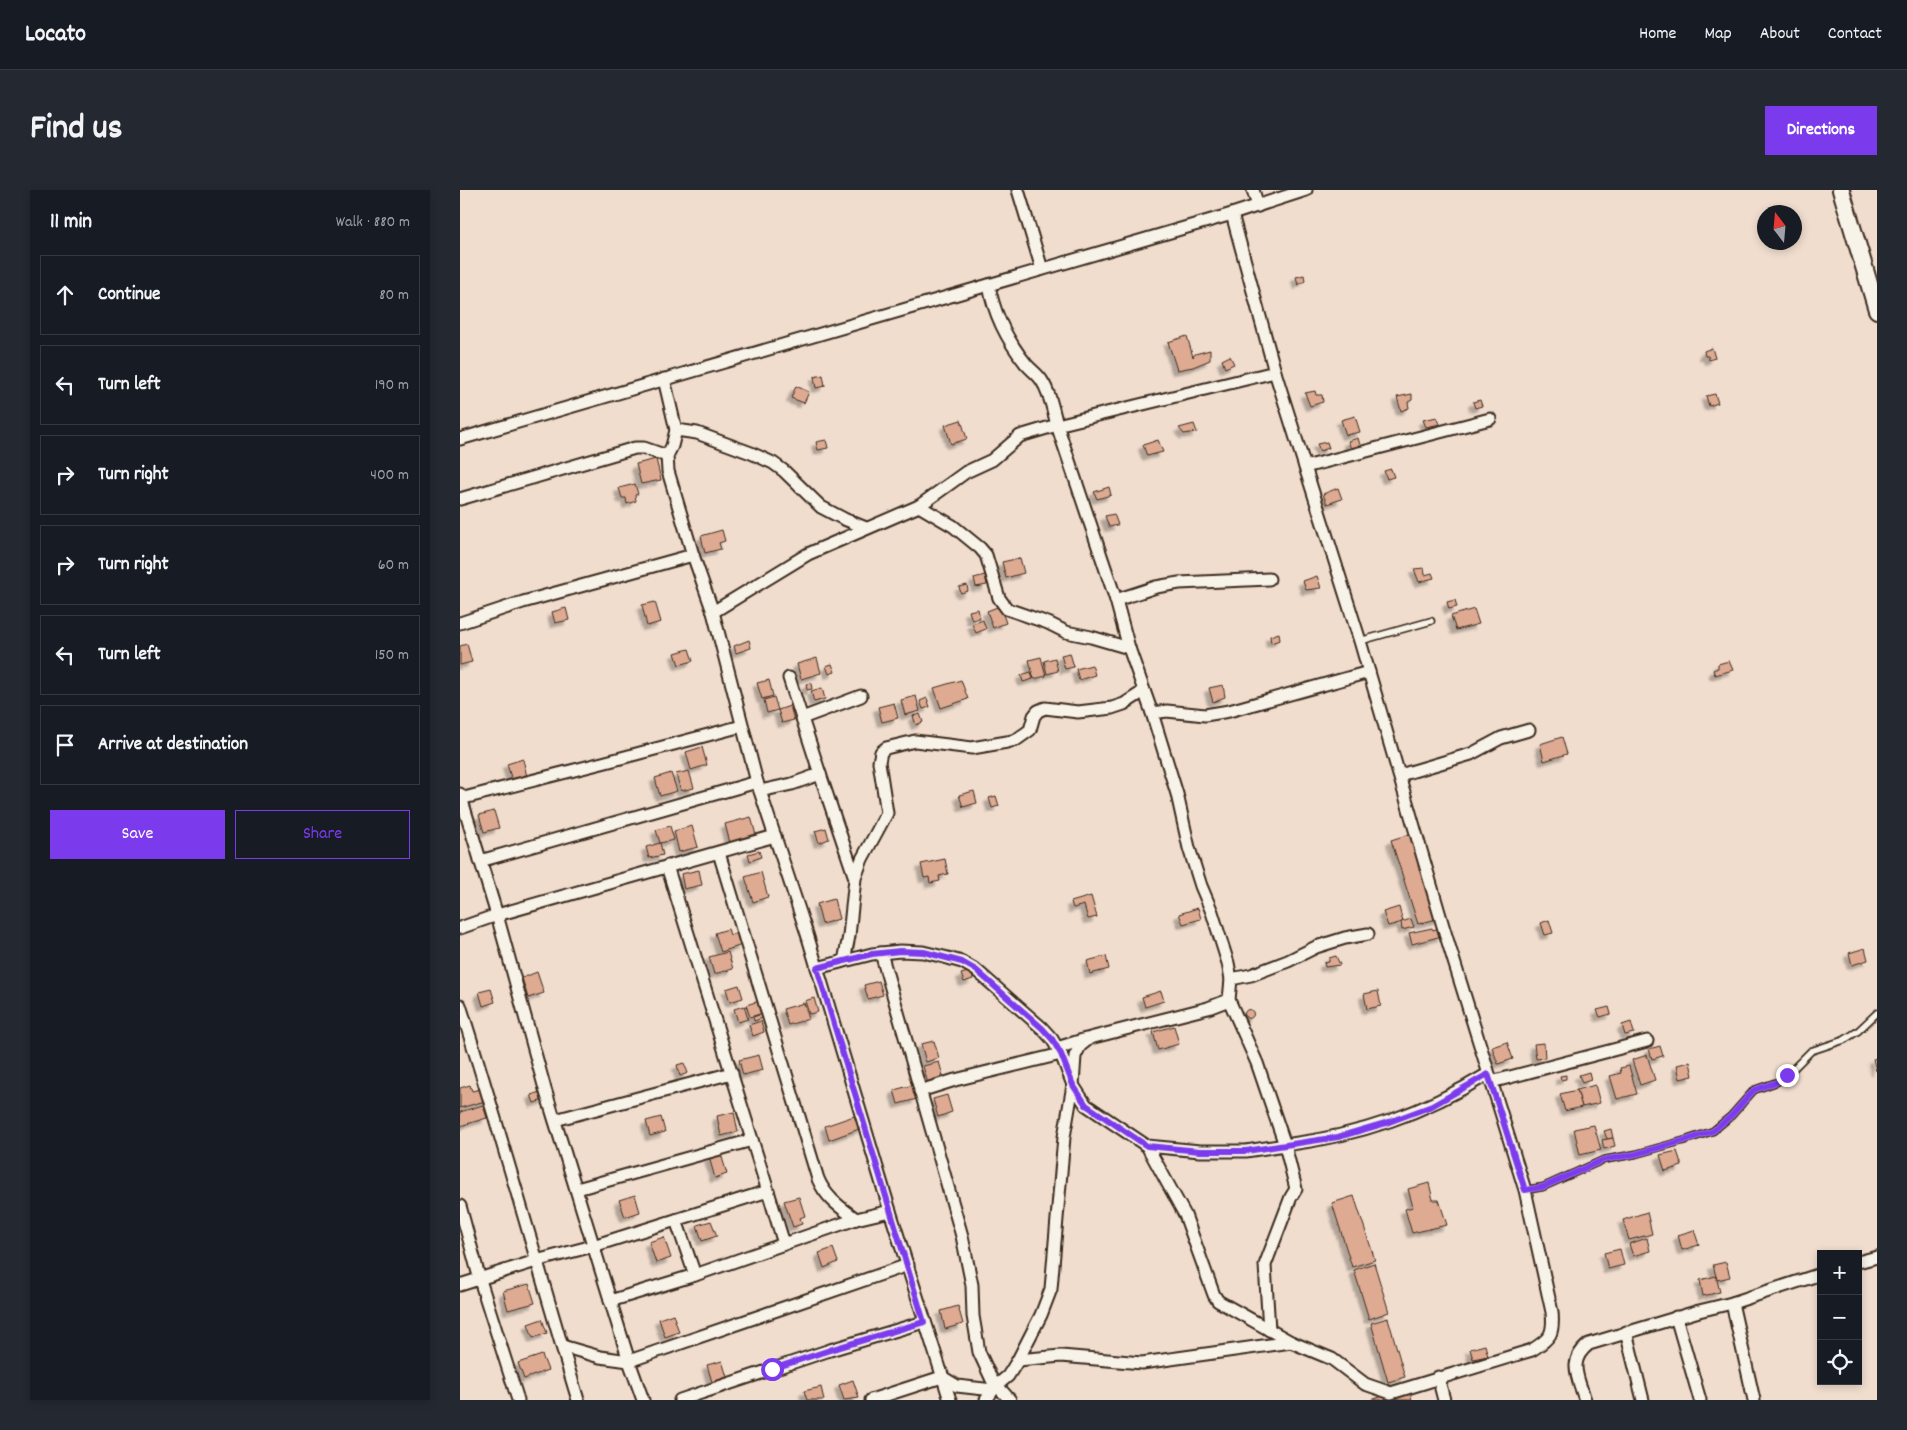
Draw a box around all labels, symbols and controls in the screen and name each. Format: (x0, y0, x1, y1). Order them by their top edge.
text: Locato (25, 18, 86, 52)
text: Home (1639, 22, 1676, 47)
text: Map (1704, 22, 1732, 47)
text: About (1760, 22, 1800, 47)
text: Contact (1828, 22, 1882, 47)
text: Find us (30, 105, 122, 155)
button: Directions (1765, 106, 1877, 155)
north arrow (1757, 205, 1802, 250)
text: 11 min (50, 208, 92, 238)
text: Walk · 880 m (336, 211, 410, 234)
icon: ahead (51, 281, 79, 309)
text: Continue (98, 282, 160, 309)
text: 80 m (379, 284, 409, 307)
icon: left (51, 371, 79, 399)
text: Turn left (98, 372, 161, 399)
text: 190 m (375, 374, 409, 397)
icon: right (51, 461, 79, 489)
text: Turn right (98, 462, 169, 489)
text: 400 m (370, 464, 409, 487)
icon: right (51, 551, 79, 579)
text: Turn right (98, 552, 169, 579)
text: 60 m (378, 554, 409, 577)
icon: left (51, 641, 79, 669)
text: Turn left (98, 642, 161, 669)
text: 150 m (375, 644, 409, 667)
icon: arrive (51, 731, 79, 759)
text: Arrive at destination (98, 732, 248, 759)
button: Save (50, 810, 225, 859)
button: Share (235, 810, 410, 859)
route end (1776, 1064, 1799, 1087)
map controls (1817, 1250, 1862, 1385)
button: + (1817, 1250, 1862, 1295)
button: − (1817, 1295, 1862, 1340)
button: locate (1817, 1340, 1862, 1385)
route start (761, 1358, 784, 1381)

